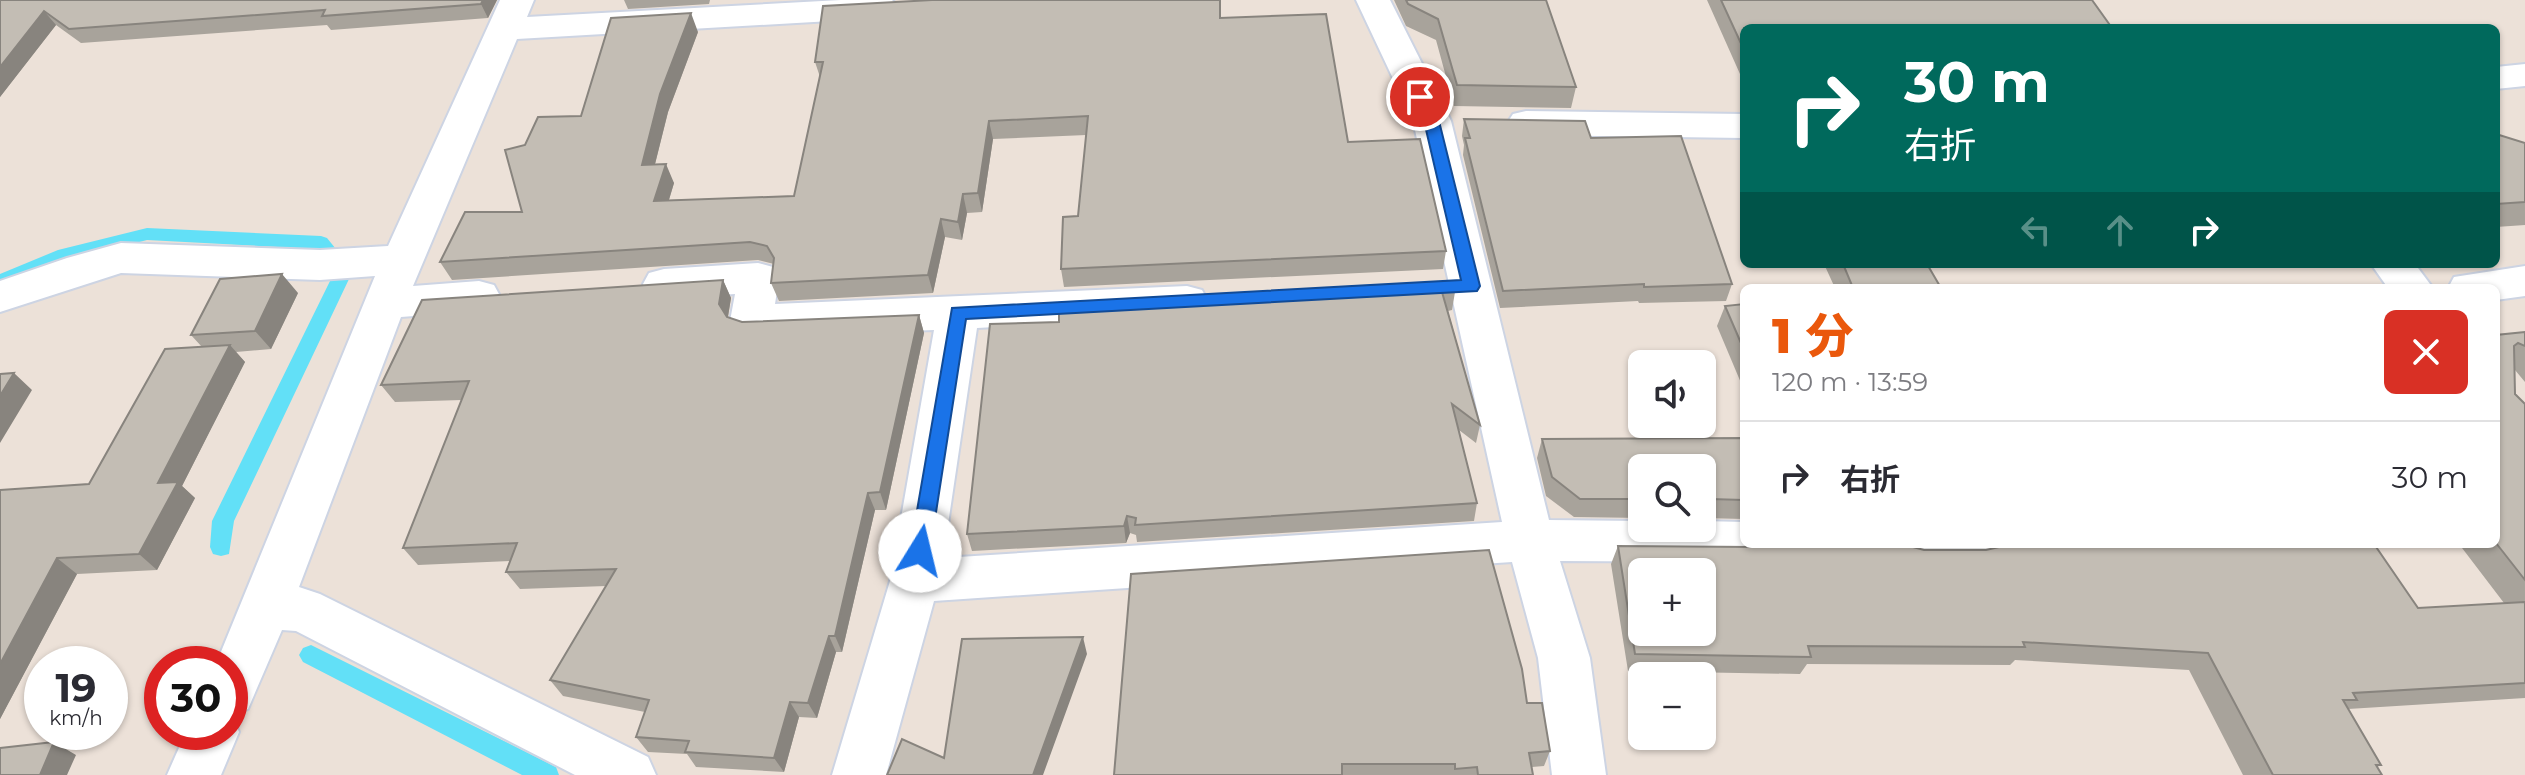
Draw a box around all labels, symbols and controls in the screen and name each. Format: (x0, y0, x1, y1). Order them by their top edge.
text: 30 m (1904, 48, 2050, 116)
icon: right (1772, 56, 1876, 160)
pin (1386, 63, 1454, 131)
icon: arrive (1398, 75, 1442, 119)
text: 右折 (1904, 123, 1976, 167)
icon: left (2014, 208, 2058, 252)
icon: ahead (2098, 208, 2142, 252)
icon: right (2182, 208, 2226, 252)
text: 1 分 (1772, 307, 1853, 365)
button: close (2384, 310, 2468, 394)
map controls (1628, 350, 1716, 750)
button: sound (1628, 350, 1716, 438)
text: 120 m · 13:59 (1772, 366, 1928, 398)
button: search (1628, 454, 1716, 542)
icon: right (1772, 455, 1816, 499)
text: 30 m (2392, 459, 2468, 496)
text: 右折 (1840, 461, 1900, 498)
position arrow (878, 509, 962, 593)
button: + (1628, 558, 1716, 646)
speed limit sign: 30 (144, 646, 248, 750)
button: − (1628, 662, 1716, 750)
text: 19 (55, 663, 97, 712)
text: km/h (49, 706, 103, 730)

